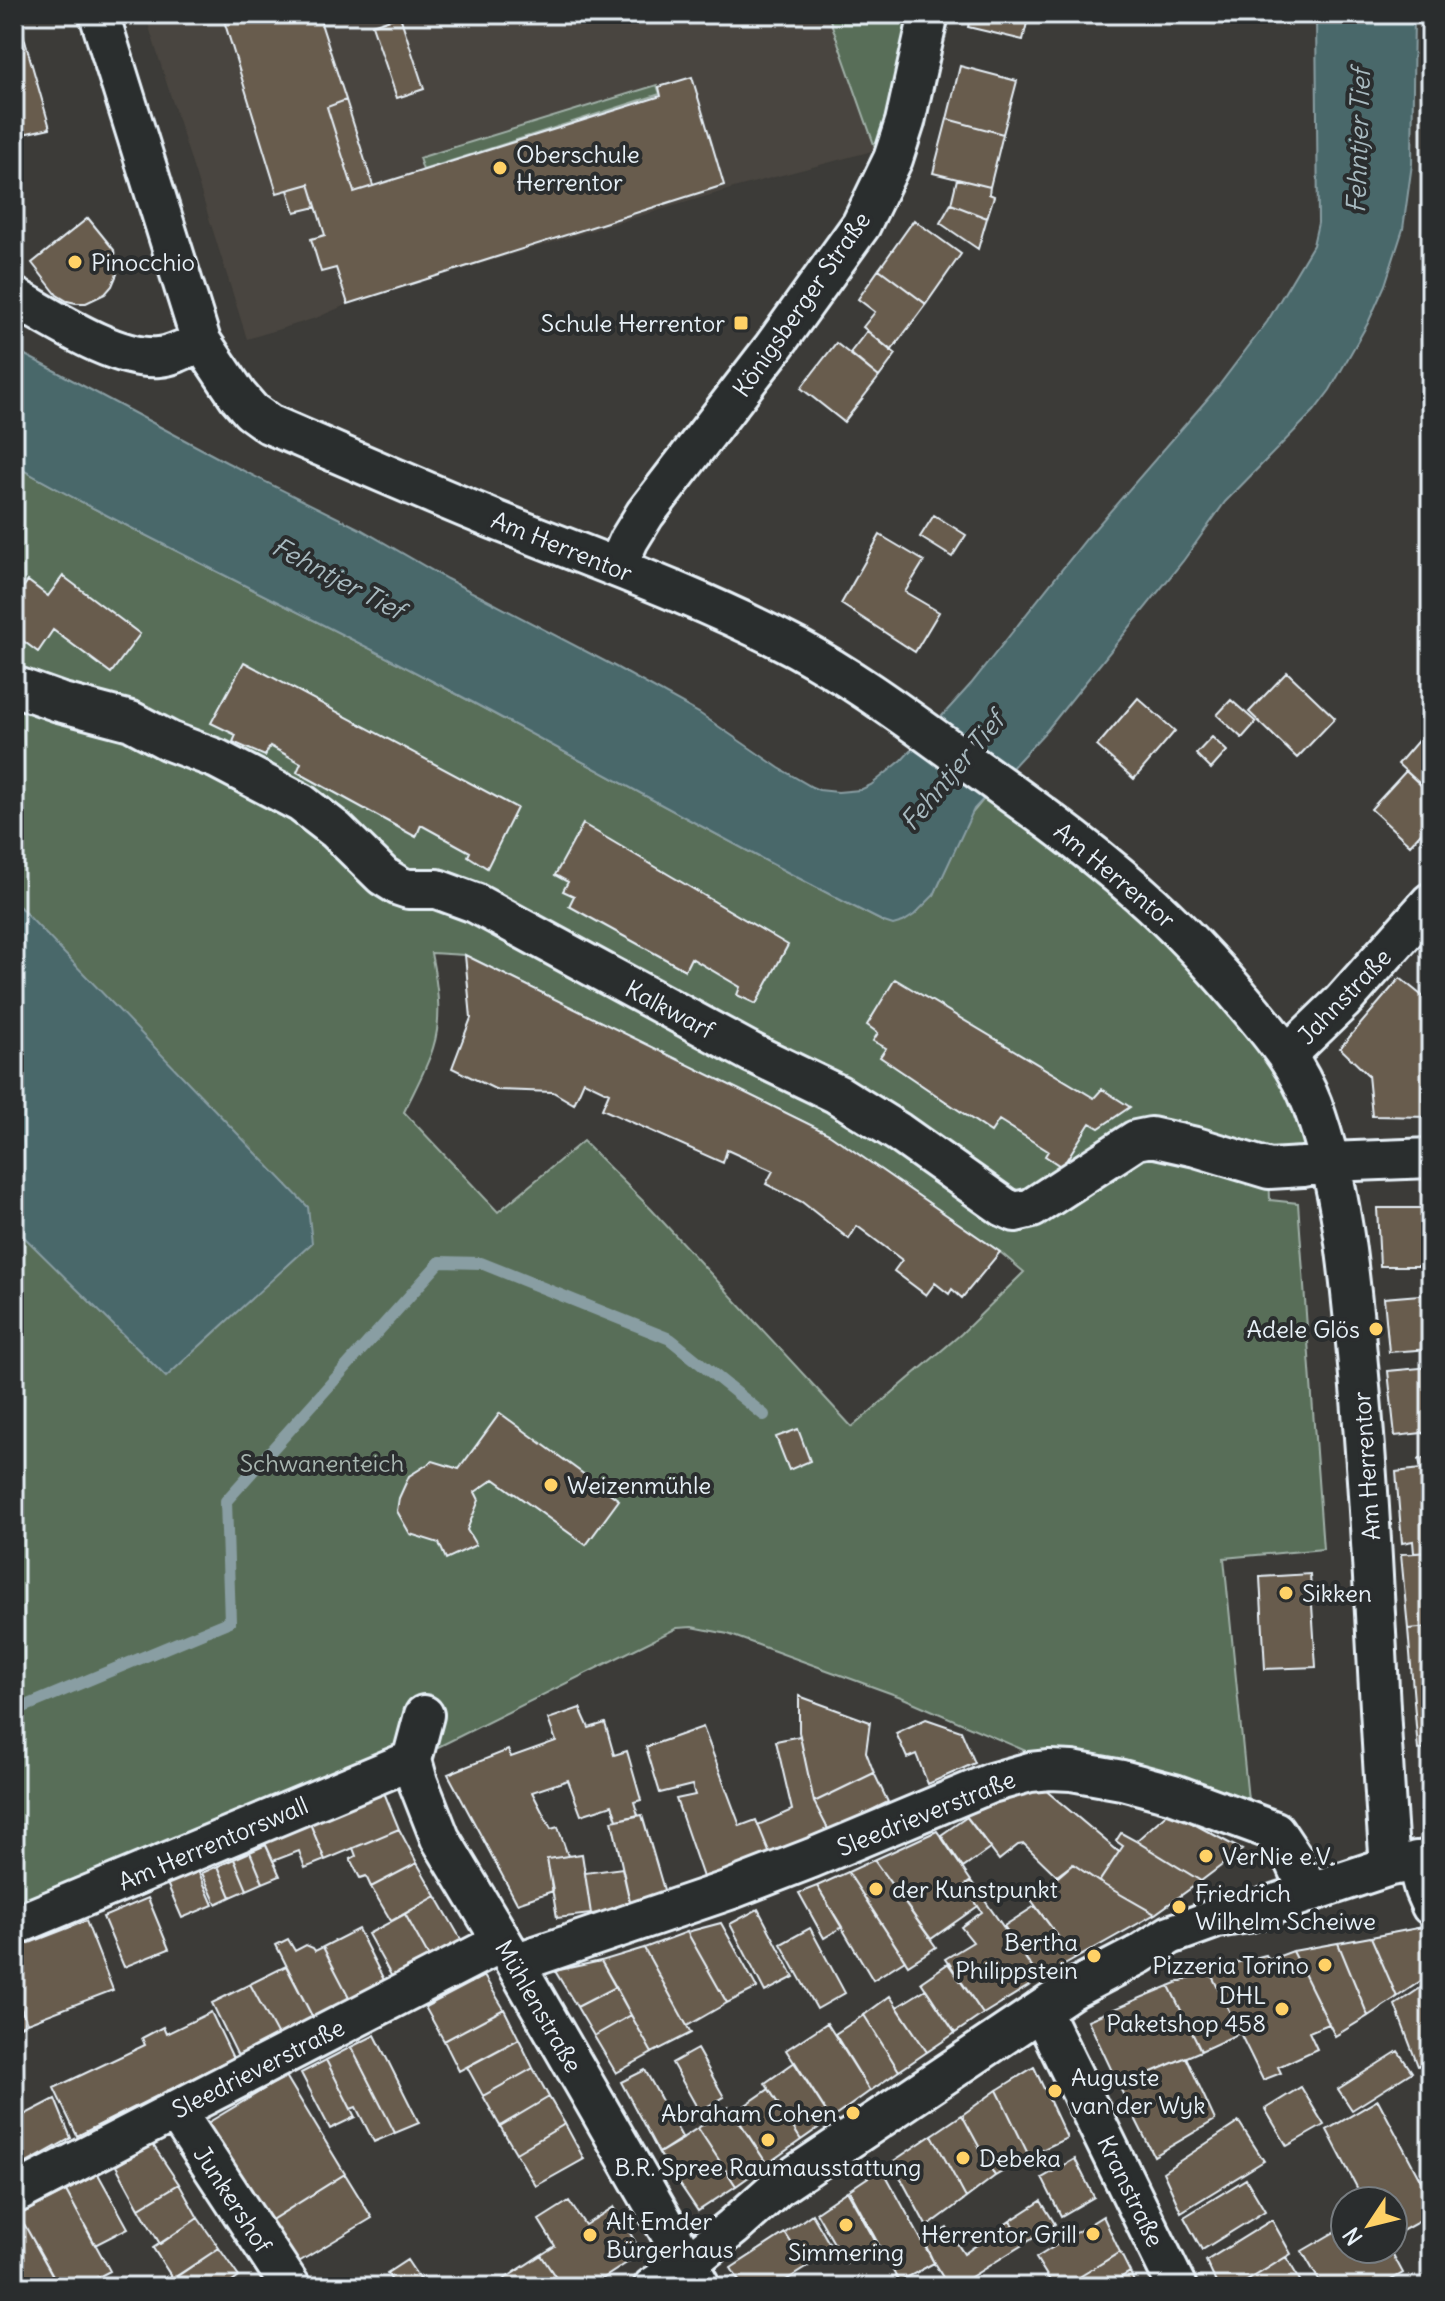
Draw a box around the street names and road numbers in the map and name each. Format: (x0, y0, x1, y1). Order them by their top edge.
street label: Königsberger Straße (726, 206, 876, 402)
street label: Am Herrentor (487, 504, 637, 588)
street label: Am Herrentor (1048, 816, 1182, 935)
street label: Jahnstraße (1291, 942, 1397, 1050)
street label: Kalkwarf (620, 973, 721, 1045)
street label: Am Herrentor (1346, 1390, 1386, 1541)
street label: Sleedrieverstraße (833, 1764, 1019, 1862)
street label: Am Herrentorswall (114, 1789, 312, 1897)
street label: Mühlenstraße (489, 1935, 589, 2077)
street label: Sleedrieverstraße (167, 2012, 349, 2124)
street label: Kranstraße (1091, 2130, 1171, 2252)
street label: Junkershof (188, 2140, 279, 2259)

